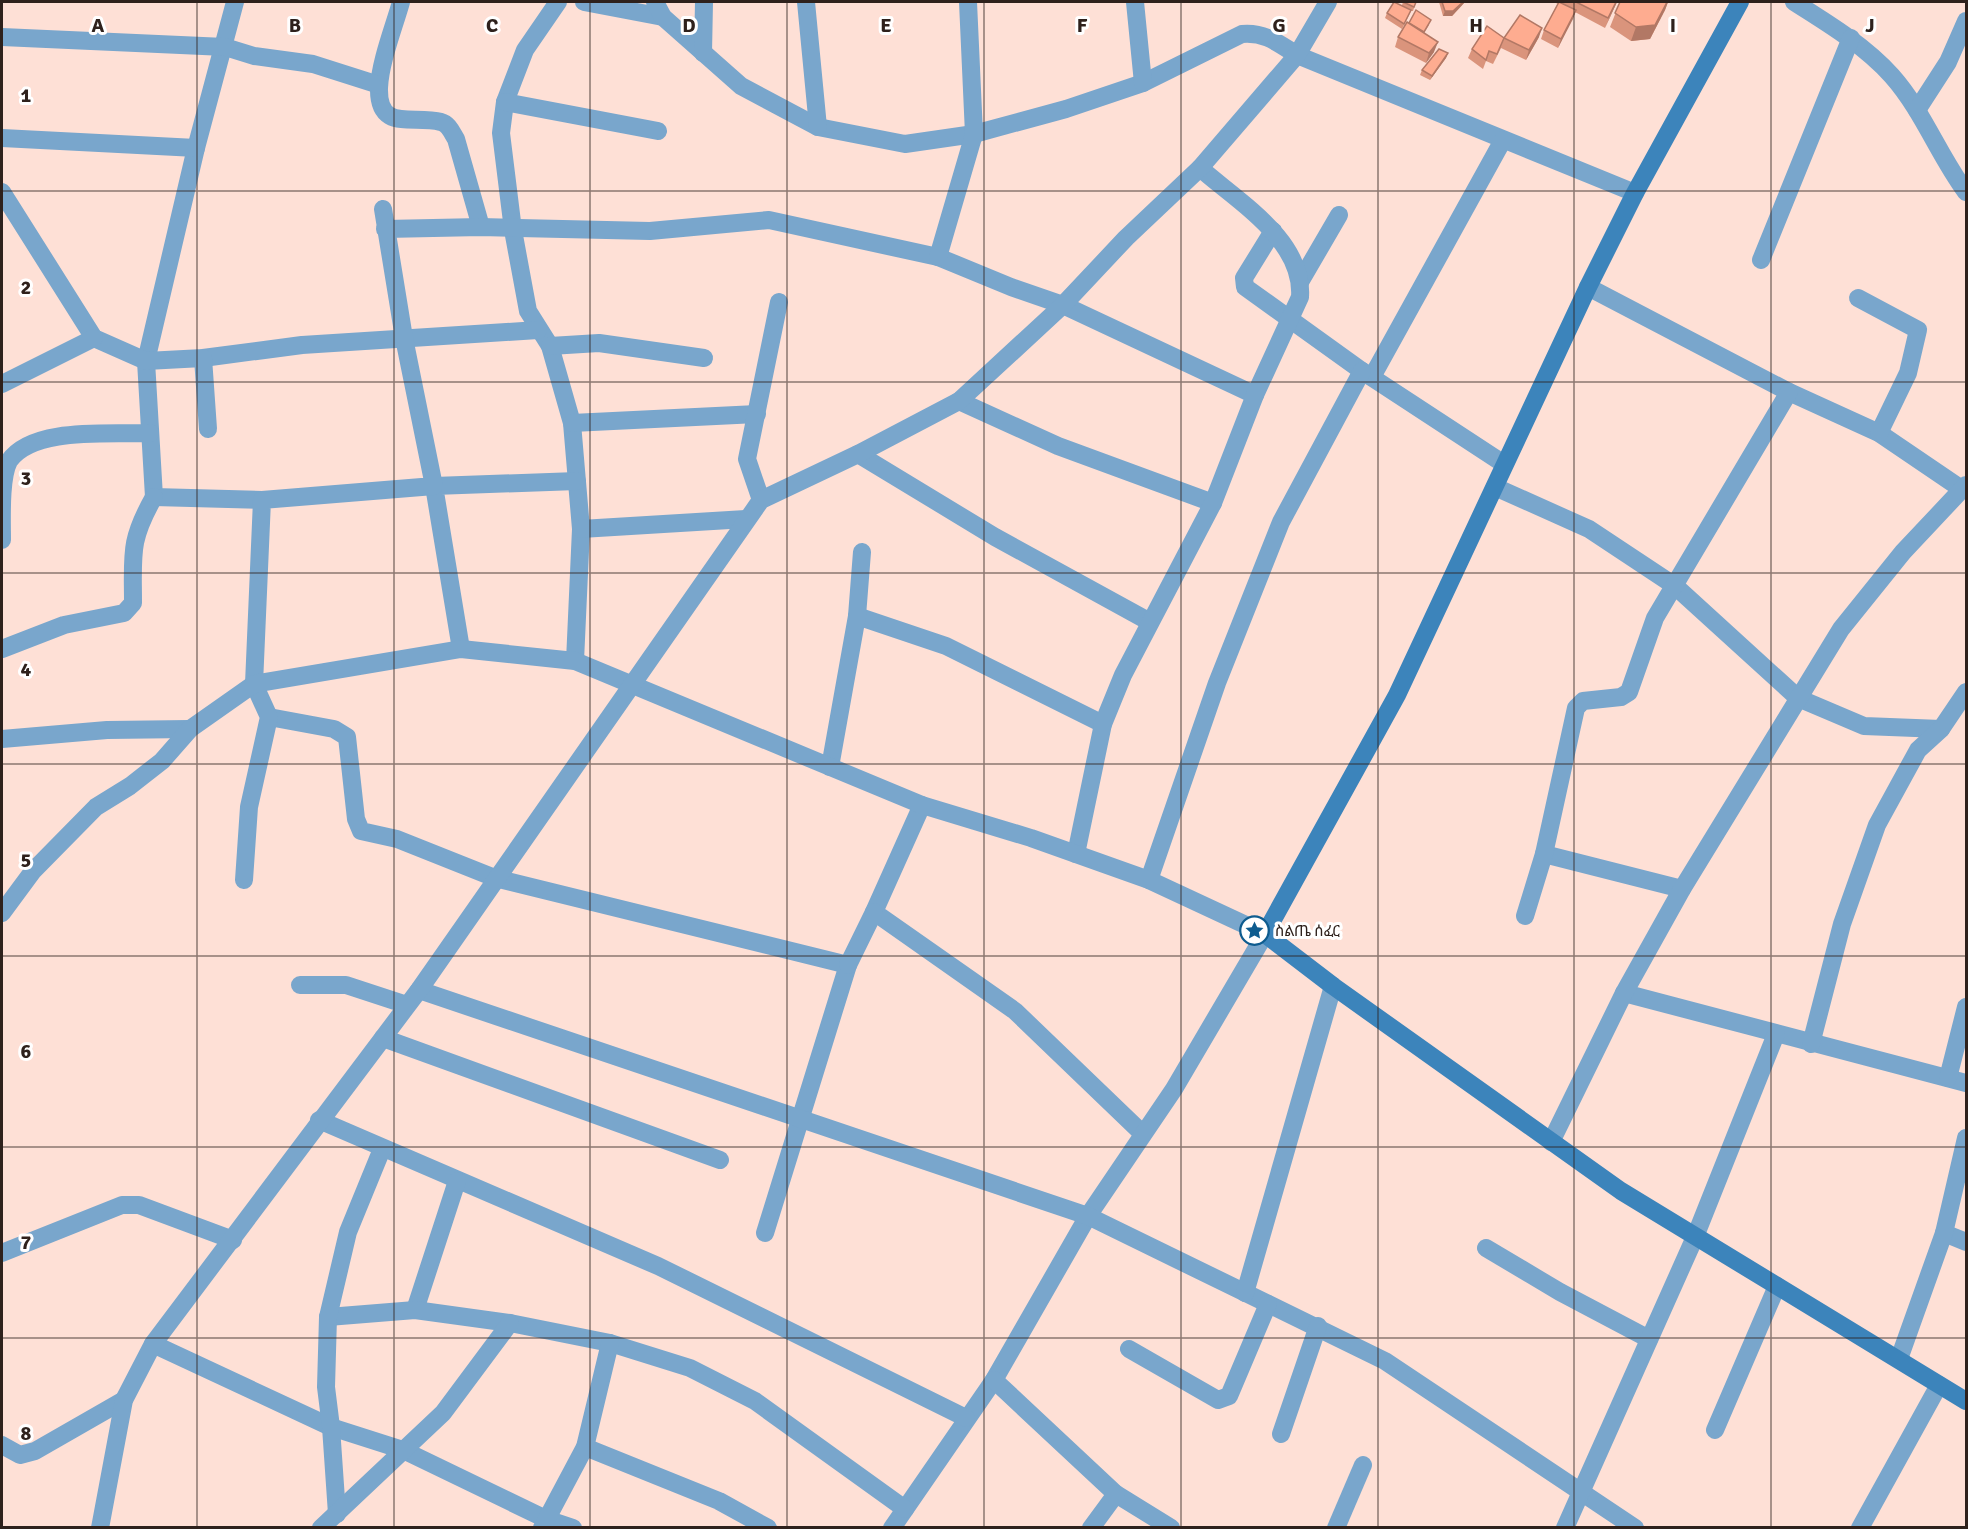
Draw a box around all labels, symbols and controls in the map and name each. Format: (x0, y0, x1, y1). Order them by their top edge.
text: A (92, 13, 105, 38)
text: B (289, 13, 301, 38)
text: C (486, 13, 498, 38)
text: D (682, 13, 696, 38)
text: E (880, 13, 892, 38)
text: F (1077, 13, 1088, 38)
text: G (1272, 13, 1286, 38)
text: H (1469, 13, 1483, 38)
text: I (1670, 13, 1676, 38)
text: J (1865, 13, 1875, 38)
text: 1 (21, 83, 32, 108)
text: 2 (21, 275, 31, 300)
text: 3 (21, 466, 31, 491)
text: 4 (21, 657, 32, 682)
text: 5 (21, 848, 31, 873)
place icon: ስልጤ ሰፈር (1238, 915, 1270, 947)
place label: ስልጤ ሰፈር (1275, 922, 1340, 940)
text: 6 (21, 1039, 32, 1064)
text: 7 (21, 1230, 32, 1255)
text: 8 (21, 1421, 32, 1446)

